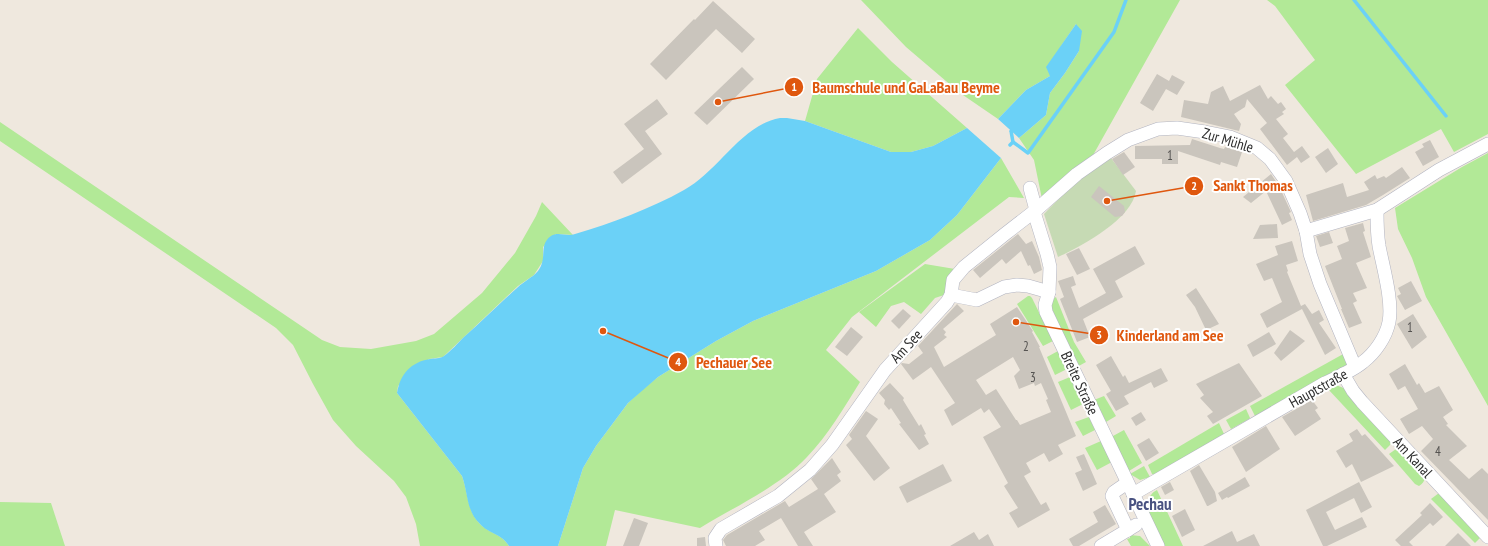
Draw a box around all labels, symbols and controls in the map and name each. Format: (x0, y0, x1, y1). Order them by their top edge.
callout: Baumschule und GaLaBau Beyme (784, 73, 1008, 101)
text: Baumschule und GaLaBau Beyme (812, 77, 1000, 97)
text: 1 (791, 79, 797, 94)
street label: Zur Mühle (1200, 123, 1256, 157)
house number: 1 (1167, 147, 1173, 164)
callout: Sankt Thomas (1184, 172, 1301, 200)
text: Sankt Thomas (1213, 175, 1293, 195)
text: 2 (1191, 178, 1197, 193)
house number: 1 (1407, 319, 1413, 336)
callout: Kinderland am See (1089, 321, 1232, 349)
street label: Am See (886, 325, 926, 367)
text: Kinderland am See (1116, 325, 1224, 345)
text: 3 (1096, 327, 1102, 342)
house number: 2 (1023, 338, 1029, 355)
callout: Pechauer See (668, 348, 780, 376)
street label: Breite Straße (1057, 348, 1103, 418)
text: Pechauer See (696, 352, 772, 372)
text: 4 (675, 354, 681, 369)
street label: Hauptstraße (1285, 364, 1351, 412)
house number: 3 (1030, 369, 1036, 386)
street label: Am Kanal (1389, 433, 1437, 482)
house number: 4 (1435, 443, 1441, 460)
district label: Pechau (1128, 493, 1172, 515)

